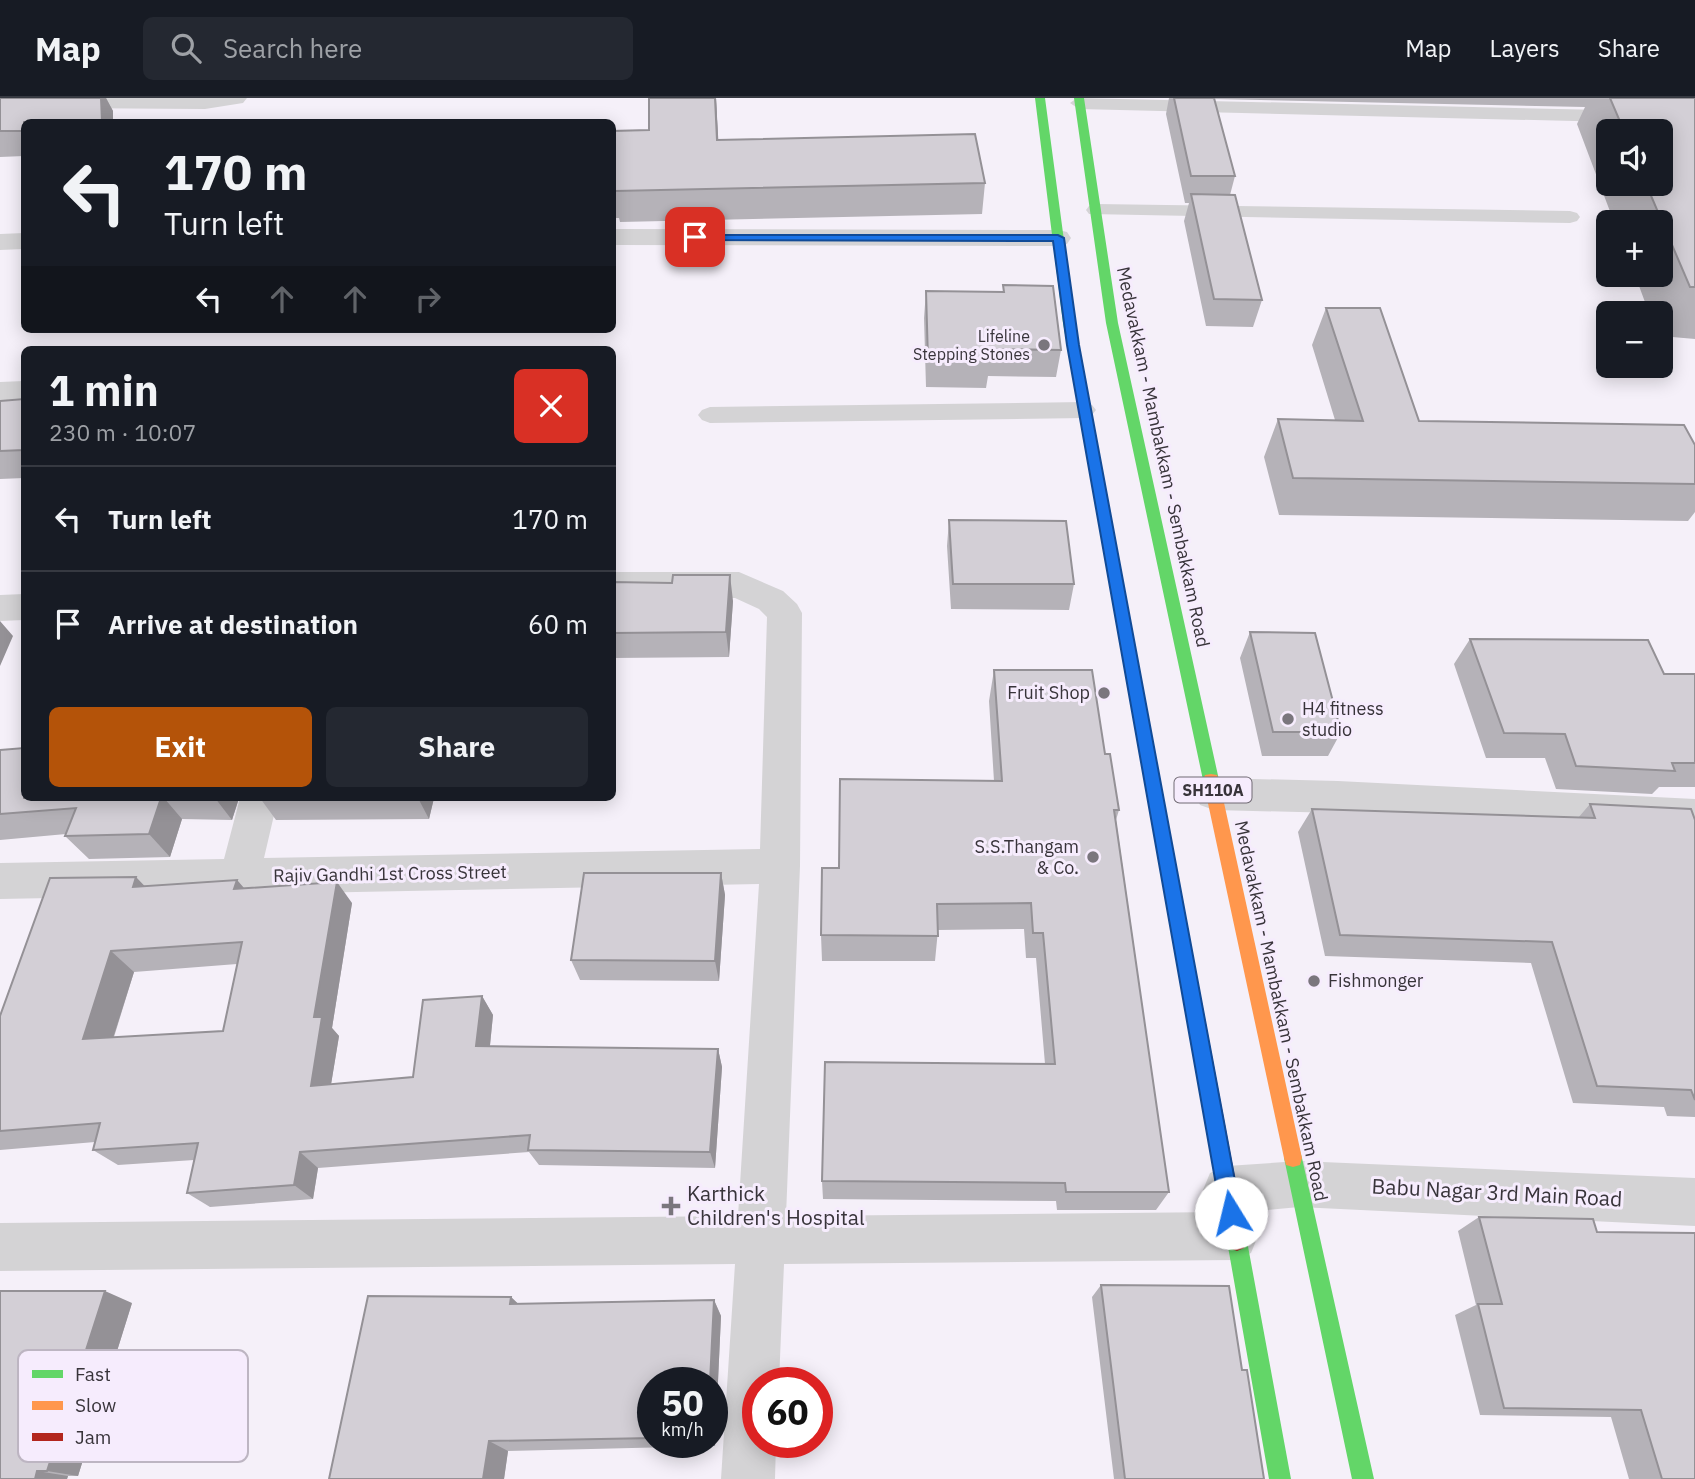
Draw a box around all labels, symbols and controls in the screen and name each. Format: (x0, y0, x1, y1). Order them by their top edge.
search box (143, 17, 633, 80)
text: Map (35, 27, 101, 70)
icon: search (167, 29, 205, 67)
text: Search here (223, 31, 362, 65)
text: Map (1405, 32, 1452, 64)
text: Layers (1490, 32, 1560, 64)
text: Share (1598, 32, 1660, 64)
map controls (1596, 119, 1673, 378)
button: sound (1596, 119, 1673, 196)
text: 170 m (164, 140, 308, 203)
icon: left (49, 147, 140, 238)
text: Turn left (164, 202, 284, 244)
pin (665, 207, 725, 267)
button: + (1596, 210, 1673, 287)
icon: arrive (676, 218, 714, 256)
street label: Medavakkam - Mambakkam - Sembakkam Road (1112, 265, 1215, 649)
icon: left (190, 280, 228, 318)
icon: ahead (263, 280, 301, 318)
icon: ahead (336, 280, 374, 318)
icon: right (409, 280, 447, 318)
button: − (1596, 301, 1673, 378)
place label: Lifeline Stepping Stones (913, 326, 1030, 364)
marker: Lifeline Stepping Stones (1036, 337, 1052, 353)
text: 1 min (49, 363, 159, 418)
button: close (514, 369, 588, 443)
text: 230 m · 10:07 (49, 417, 196, 447)
icon: left (49, 500, 87, 538)
text: Turn left (108, 502, 211, 536)
text: 170 m (512, 502, 588, 536)
icon: arrive (49, 605, 87, 643)
text: Arrive at destination (108, 607, 358, 641)
text: 60 m (528, 607, 588, 641)
place label: Fruit Shop (1007, 681, 1090, 704)
marker: Fruit Shop (1096, 685, 1112, 701)
place label: H4 fitness studio (1302, 697, 1384, 741)
button: Exit (49, 707, 312, 787)
button: Share (326, 707, 588, 787)
marker: H4 fitness studio (1280, 711, 1296, 727)
road number: SH110A (1174, 778, 1252, 803)
street label: Medavakkam - Mambakkam - Sembakkam Road (1230, 819, 1333, 1203)
place label: S.S.Thangam & Co. (975, 835, 1079, 879)
marker: S.S.Thangam & Co. (1085, 849, 1101, 865)
street label: Rajiv Gandhi 1st Cross Street (273, 860, 507, 887)
place label: Fishmonger (1328, 969, 1424, 992)
marker: Fishmonger (1306, 973, 1322, 989)
street label: Babu Nagar 3rd Main Road (1371, 1171, 1623, 1213)
position arrow (1194, 1176, 1268, 1250)
place label: Karthick Children's Hospital (687, 1179, 865, 1231)
marker: Karthick Children's Hospital (661, 1196, 681, 1216)
legend (18, 1350, 248, 1462)
text: Fast (75, 1362, 111, 1386)
speed limit sign: 60 (742, 1367, 833, 1458)
text: 50 (661, 1380, 704, 1426)
text: Slow (75, 1393, 116, 1417)
text: km/h (661, 1418, 704, 1441)
text: Jam (75, 1425, 111, 1449)

